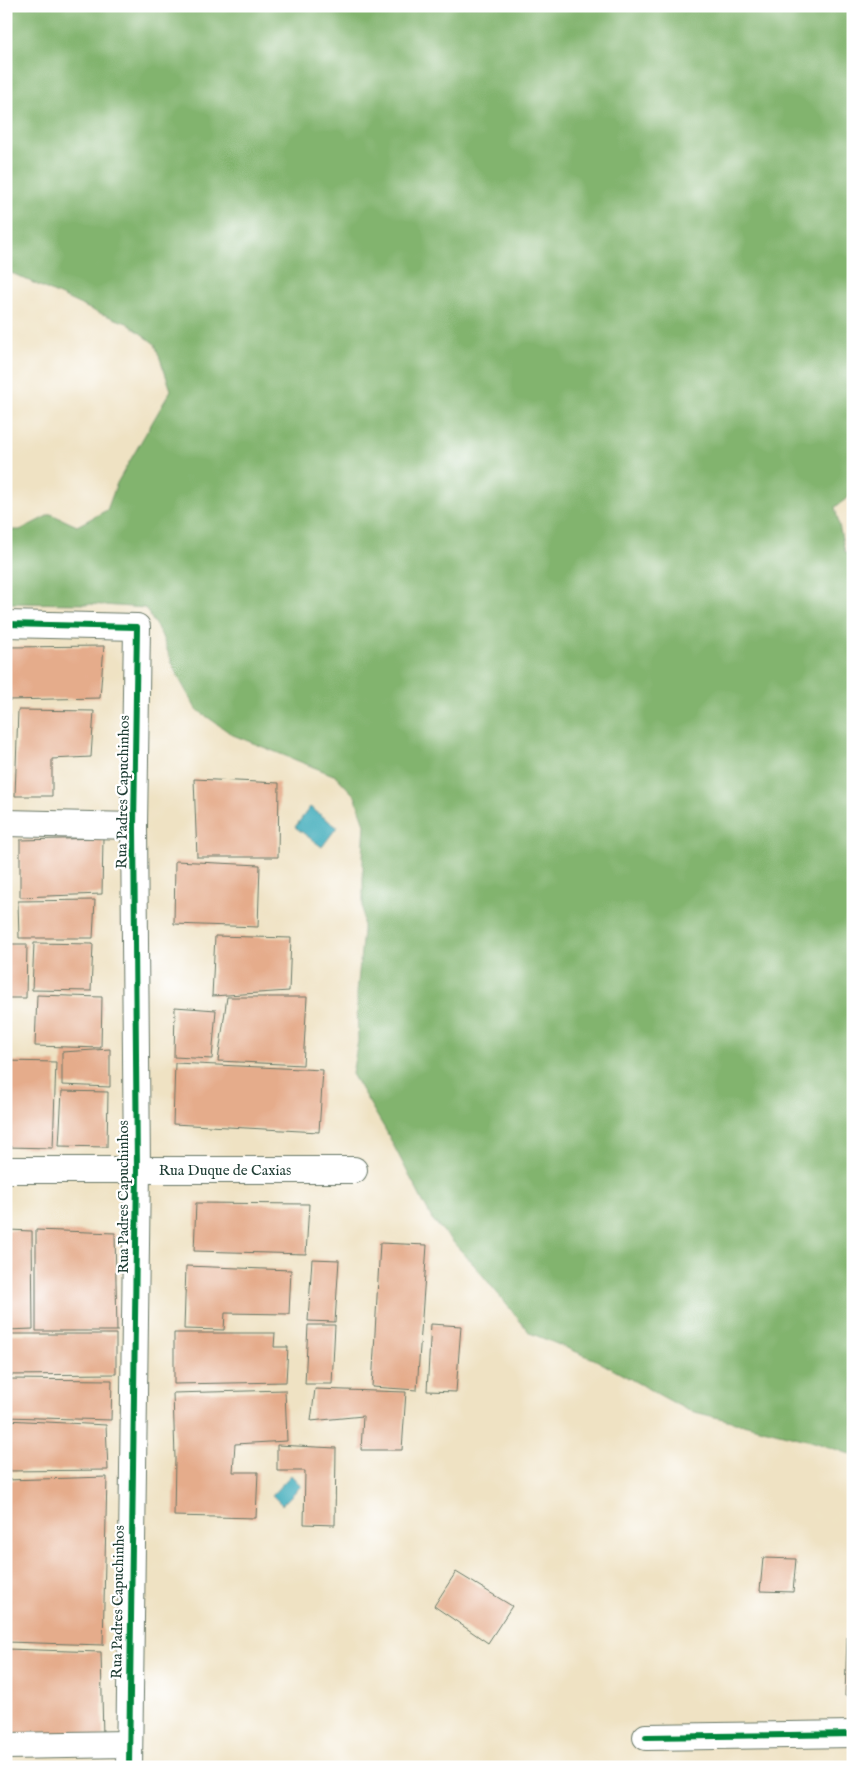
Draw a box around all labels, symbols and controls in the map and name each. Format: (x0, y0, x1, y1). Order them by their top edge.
street label: Rua Padres Capuchinhos (112, 715, 134, 869)
street label: Rua Padres Capuchinhos (114, 1120, 133, 1274)
street label: Rua Duque de Caxias (159, 1161, 291, 1180)
street label: Rua Padres Capuchinhos (107, 1525, 129, 1679)

